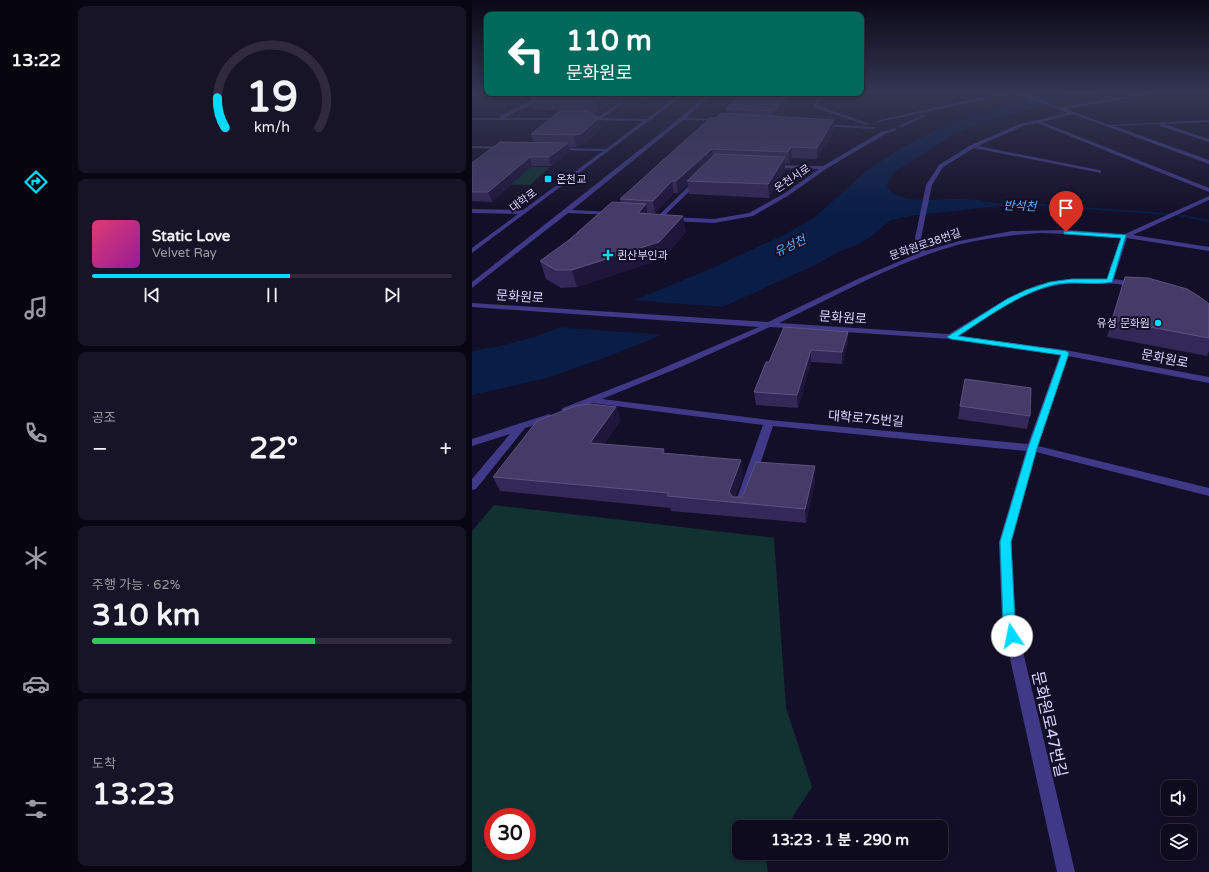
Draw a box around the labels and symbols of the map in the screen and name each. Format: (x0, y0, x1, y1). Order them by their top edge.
street label: 온천서로 (772, 162, 813, 195)
place label: 온천교 (556, 173, 586, 186)
marker: 온천교 (543, 174, 553, 184)
street label: 대학로 (507, 186, 539, 215)
pin (1049, 191, 1083, 232)
water label: 반석천 (1003, 198, 1039, 214)
street label: 문화원로38번길 (888, 226, 963, 263)
water label: 유성천 (772, 232, 810, 260)
marker: 퀸산부인과 (602, 249, 614, 261)
place label: 퀸산부인과 (617, 249, 668, 262)
street label: 문화원로 (496, 287, 544, 307)
street label: 문화원로 (819, 308, 867, 328)
place label: 유성 문화원 (1097, 317, 1150, 330)
marker: 유성 문화원 (1153, 318, 1163, 328)
street label: 문화원로 (1140, 347, 1190, 371)
street label: 대학로75번길 (827, 408, 905, 430)
position arrow (991, 615, 1033, 657)
street label: 문화원로47번길 (1027, 669, 1071, 779)
speed limit sign: 30 (484, 808, 536, 860)

